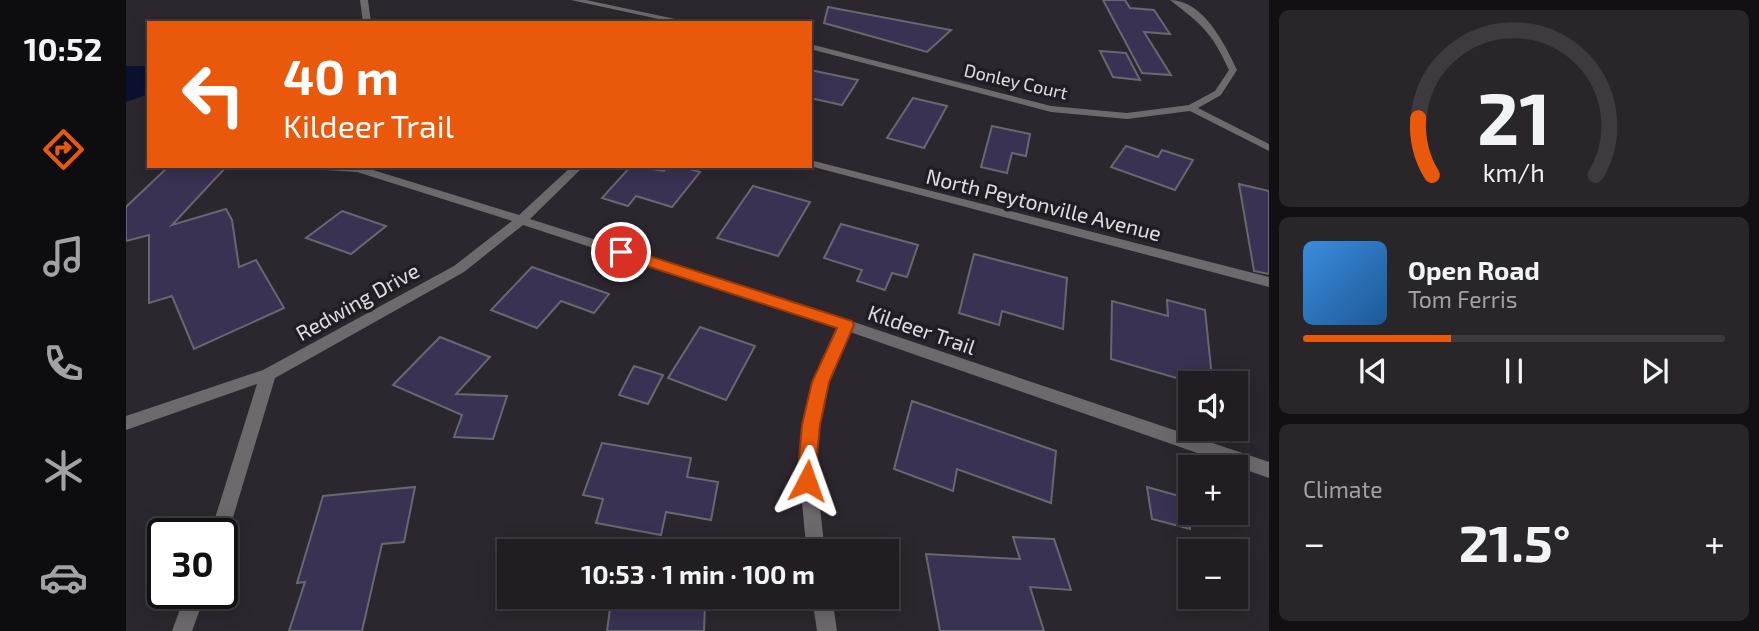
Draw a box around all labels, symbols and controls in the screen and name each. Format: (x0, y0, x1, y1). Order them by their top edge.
text: 10:52 (24, 29, 102, 67)
text: 40 m (283, 46, 399, 105)
icon: left (168, 49, 259, 140)
street label: Donley Court (962, 58, 1070, 104)
text: 21 (1477, 72, 1551, 160)
text: Kildeer Trail (283, 106, 454, 144)
icon: directions (39, 125, 88, 174)
text: km/h (1483, 156, 1545, 186)
street label: North Peytonville Avenue (924, 163, 1164, 245)
pin (591, 222, 651, 282)
icon: music (39, 232, 88, 281)
icon: arrive (602, 233, 640, 271)
text: Open Road (1408, 254, 1540, 285)
street label: Redwing Drive (291, 257, 423, 345)
text: Tom Ferris (1408, 285, 1517, 313)
street label: Kildeer Trail (865, 299, 980, 359)
icon: phone (39, 339, 88, 388)
icon: previous (1354, 352, 1392, 390)
icon: pause (1495, 352, 1533, 390)
icon: next (1636, 352, 1674, 390)
map controls (1178, 371, 1248, 609)
button: sound (1178, 371, 1248, 441)
position arrow (770, 444, 844, 518)
icon: climate (39, 446, 88, 495)
button: + (1178, 455, 1248, 525)
text: Climate (1303, 475, 1383, 503)
text: 21.5° (1459, 510, 1571, 572)
speed limit sign: 30 (147, 518, 238, 609)
text: − (1303, 519, 1325, 565)
text: + (1704, 519, 1725, 565)
button: − (1178, 539, 1248, 609)
icon: car (39, 553, 88, 602)
text: 10:53 · 1 min · 100 m (581, 558, 815, 589)

